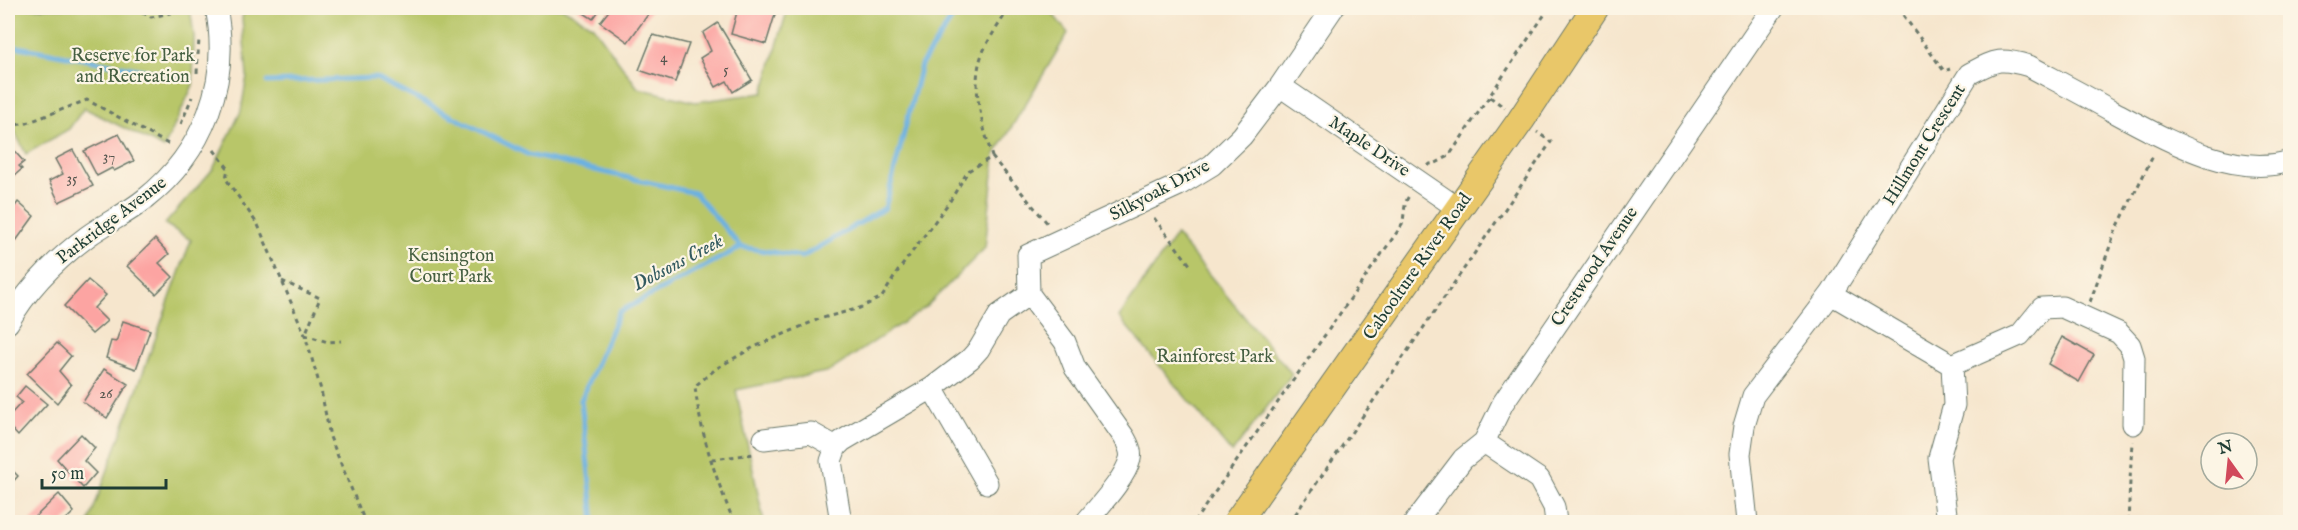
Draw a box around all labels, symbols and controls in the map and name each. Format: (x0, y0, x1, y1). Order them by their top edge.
park label: Reserve for Park and Recreation (71, 45, 195, 89)
house number: 4 (660, 48, 668, 67)
house number: 5 (723, 60, 729, 79)
street label: Hillmont Crescent (1878, 80, 1972, 210)
street label: Maple Drive (1324, 111, 1414, 183)
house number: 37 (103, 147, 115, 166)
street label: Silkyoak Drive (1106, 155, 1214, 227)
house number: 35 (66, 169, 78, 188)
street label: Parkridge Avenue (52, 172, 172, 270)
street label: Caboolture River Road (1359, 189, 1478, 345)
street label: Crestwood Avenue (1546, 203, 1644, 331)
water label: Dobsons Creek (628, 229, 728, 297)
park label: Kensington Court Park (408, 245, 495, 289)
park label: Rainforest Park (1156, 346, 1274, 369)
house number: 26 (99, 384, 113, 403)
north arrow (2199, 431, 2259, 491)
text: N (2215, 437, 2235, 460)
scale bar (42, 452, 166, 490)
text: 50 m (51, 463, 84, 486)

